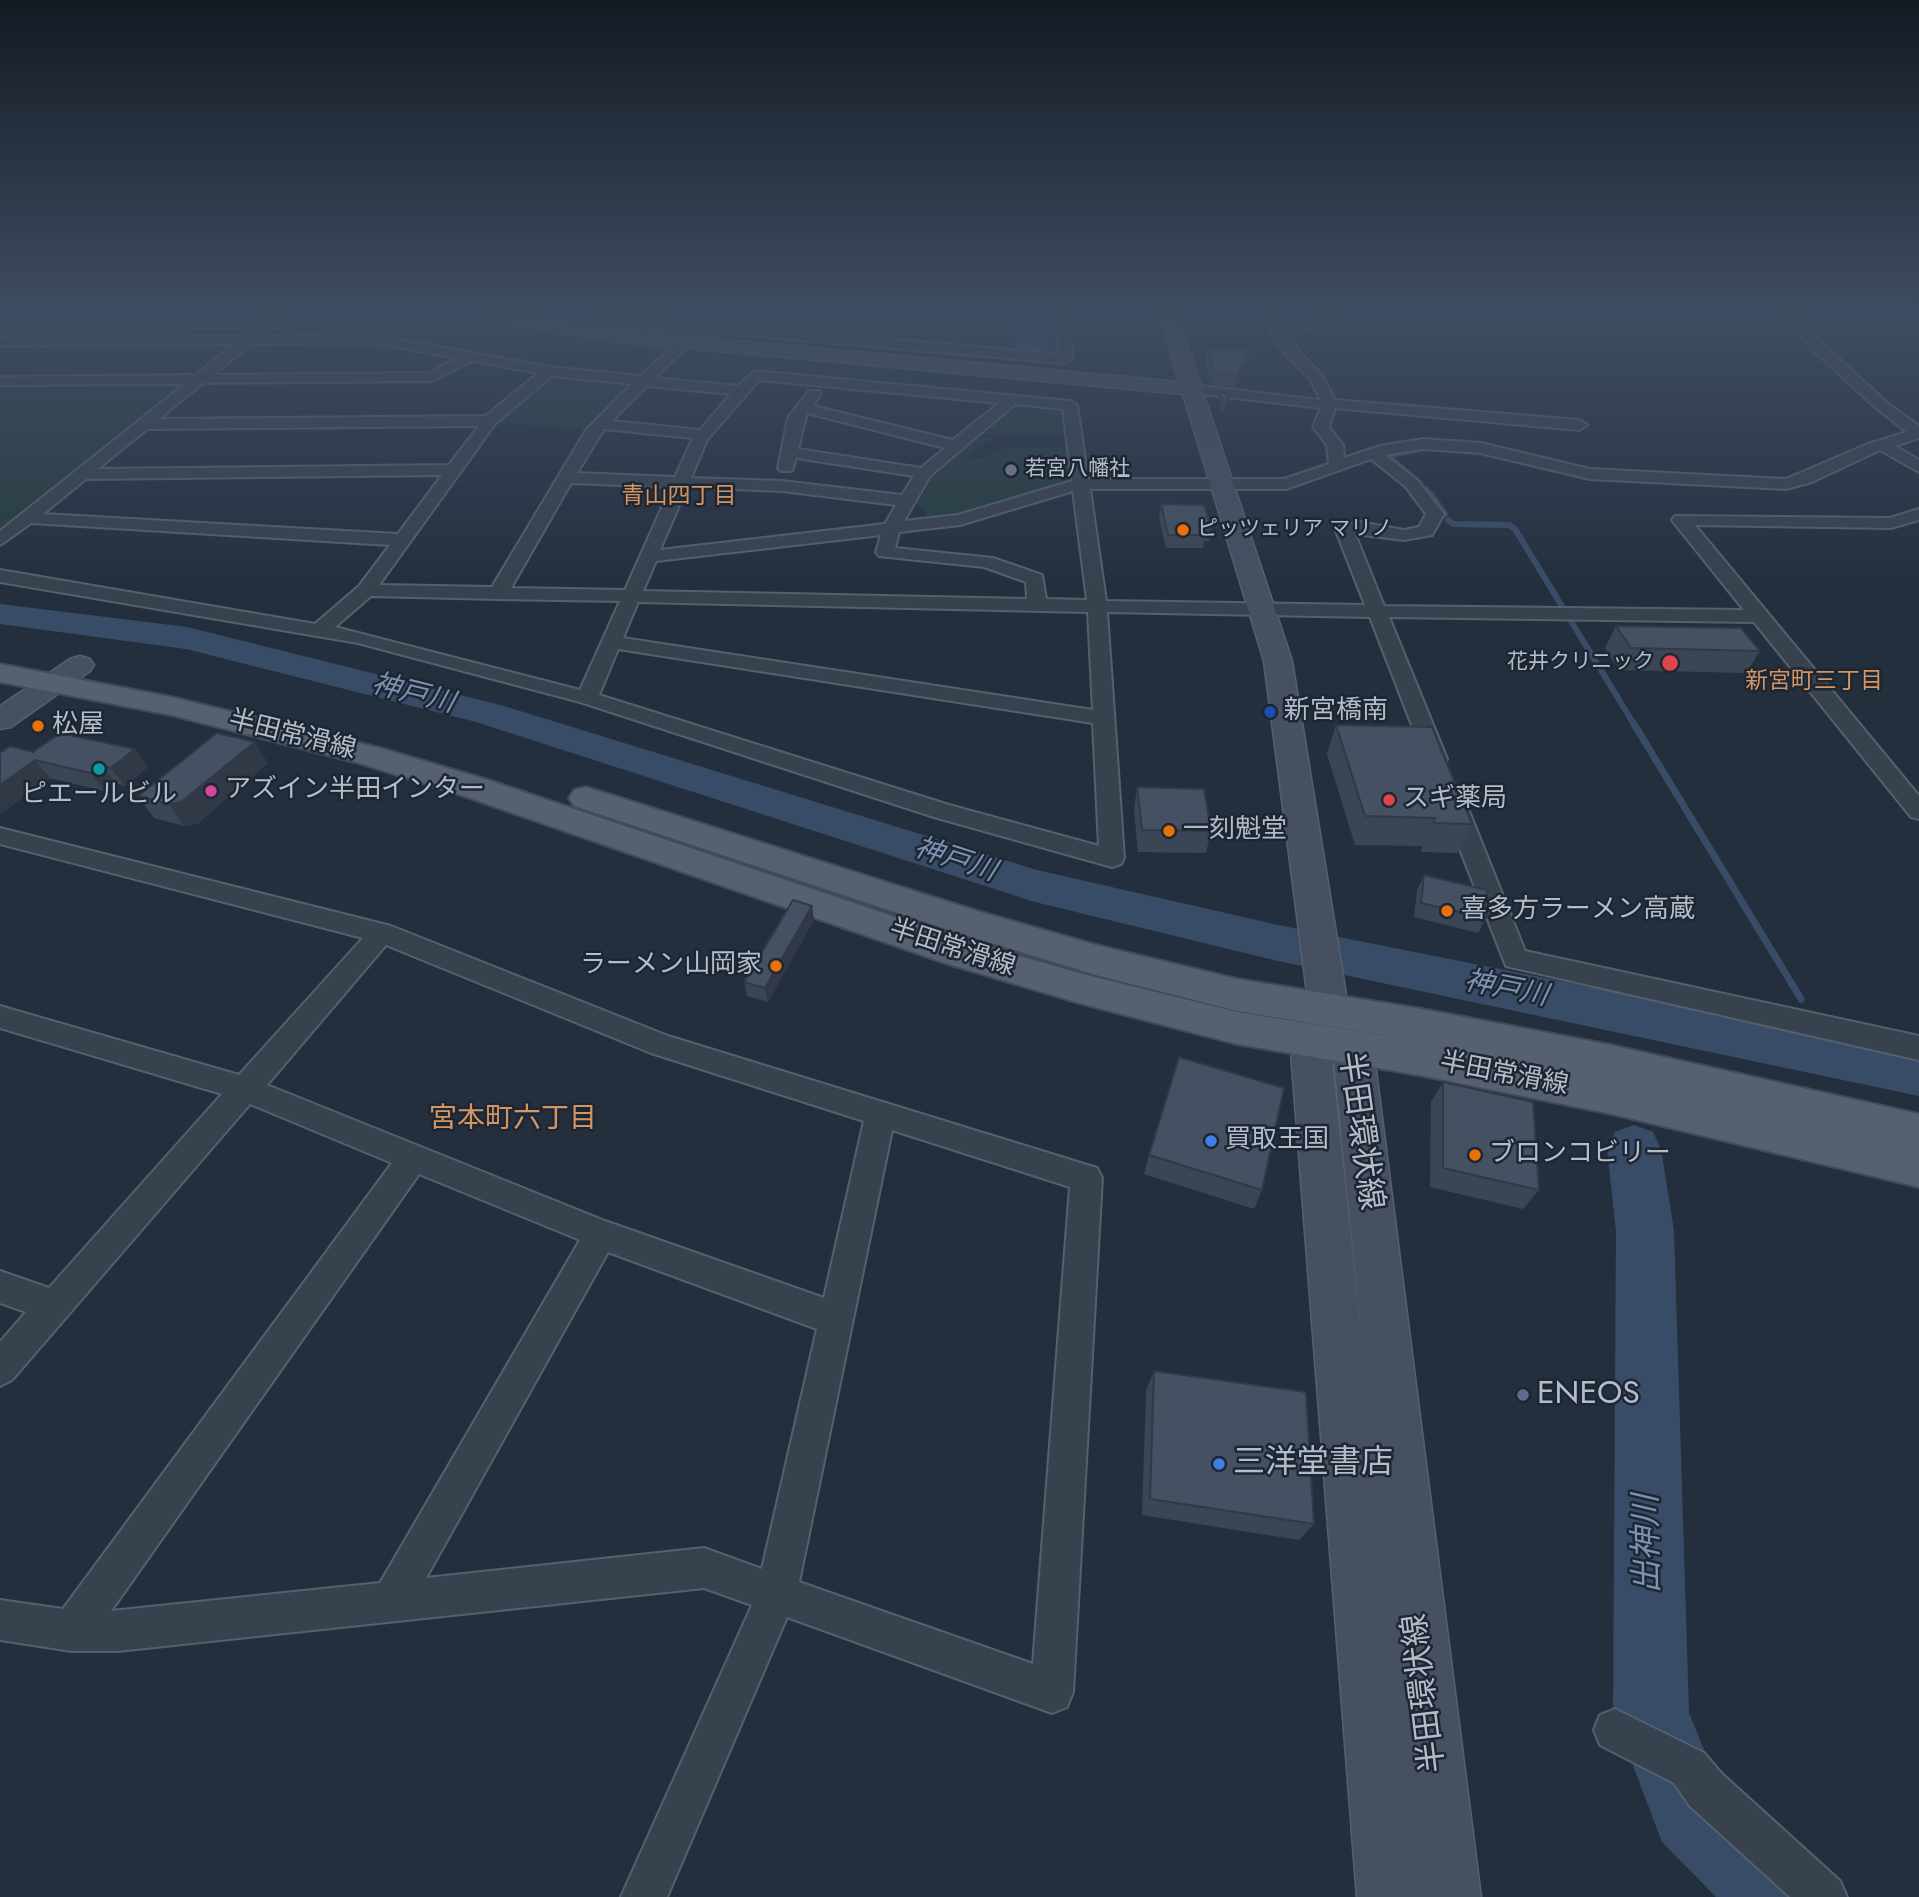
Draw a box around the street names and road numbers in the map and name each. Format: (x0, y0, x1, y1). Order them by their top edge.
street label: 半田常滑線 (225, 705, 359, 767)
street label: 半田常滑線 (885, 914, 1019, 984)
street label: 半田常滑線 (1437, 1047, 1571, 1103)
street label: 半田環状線 (1329, 1049, 1389, 1213)
street label: 半田環状線 (1397, 1611, 1455, 1775)

